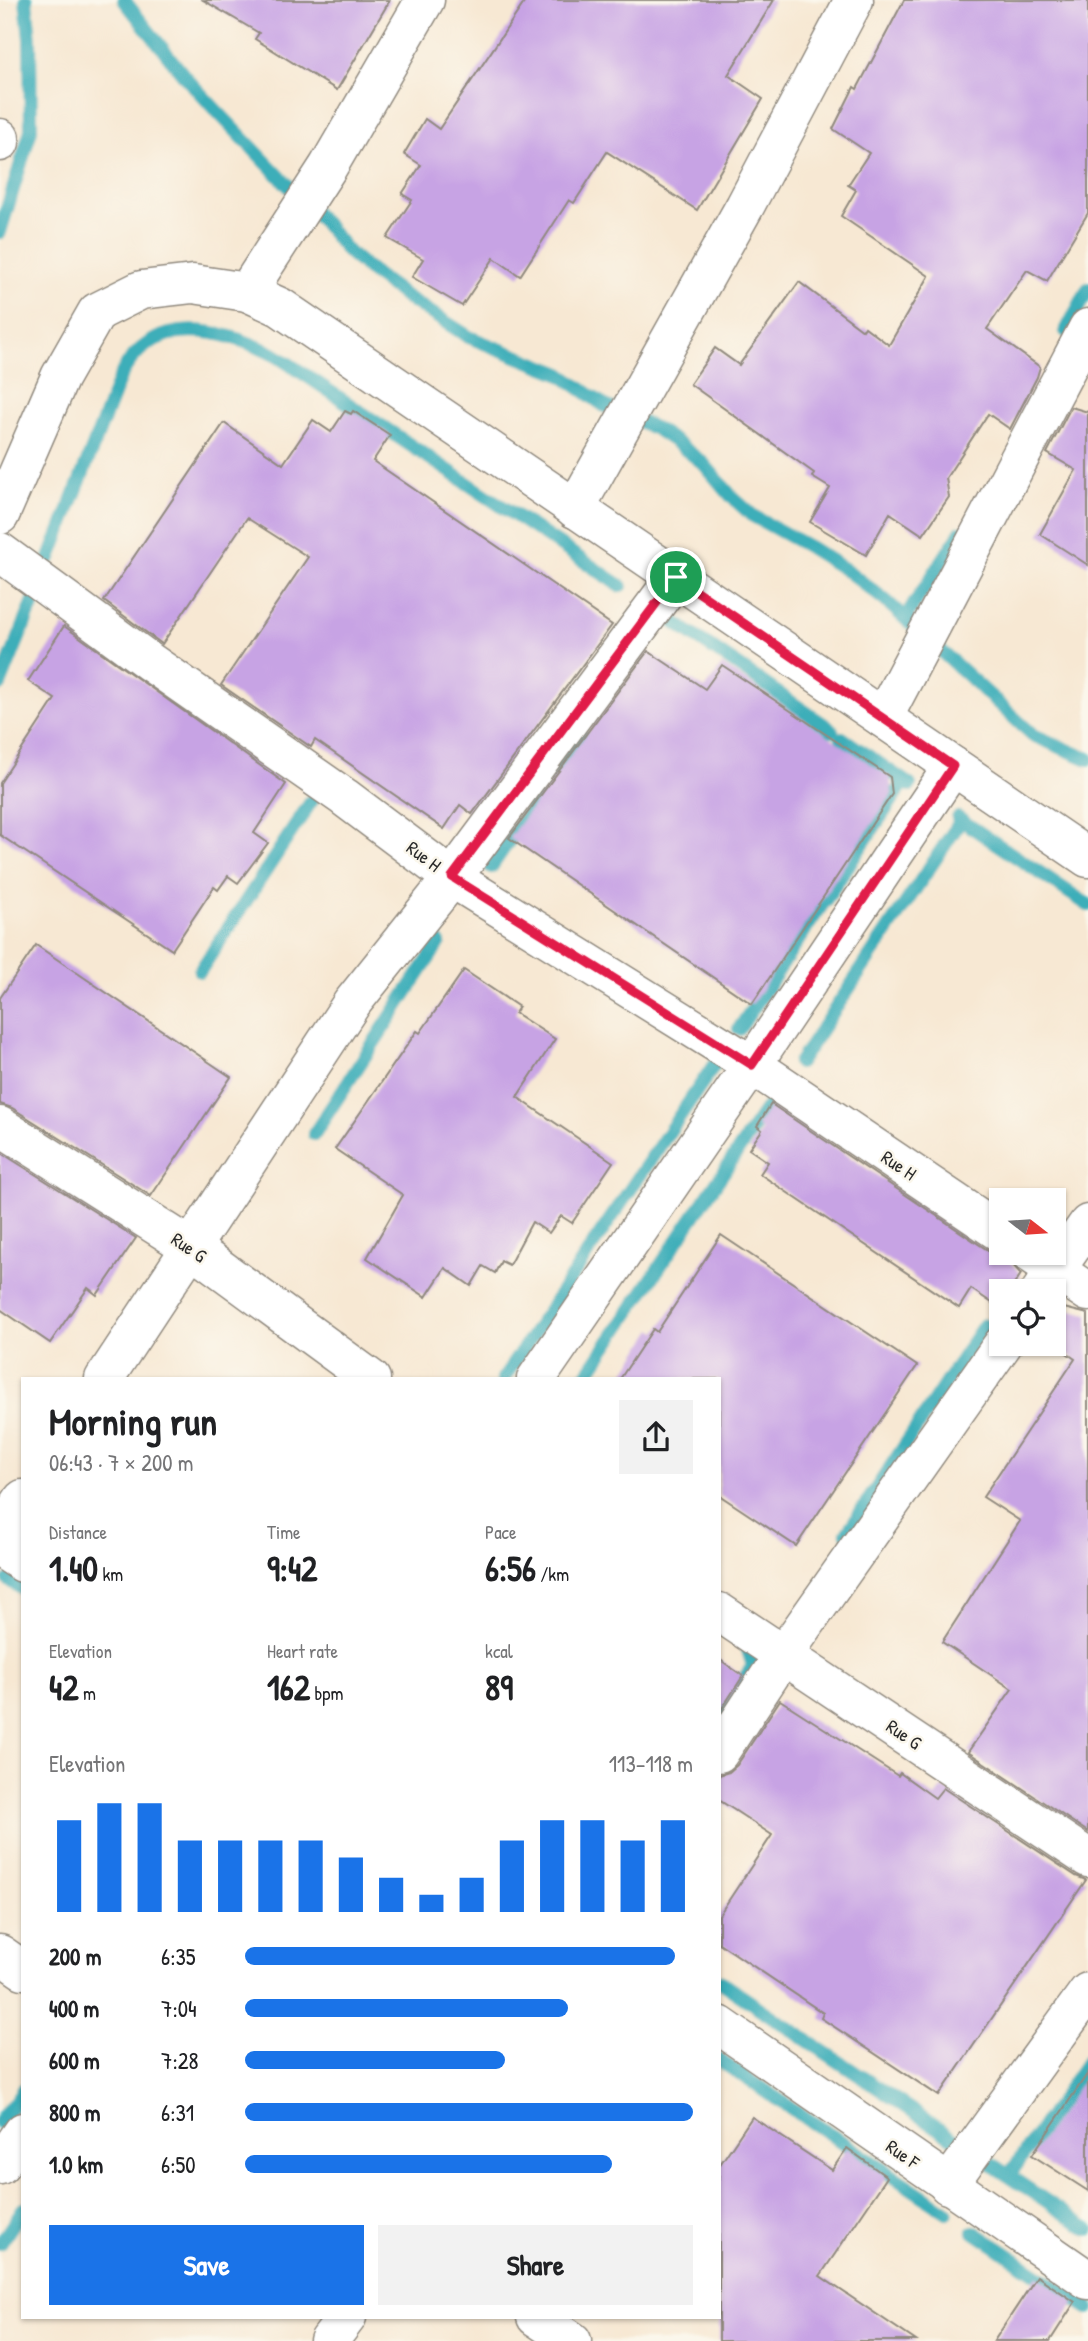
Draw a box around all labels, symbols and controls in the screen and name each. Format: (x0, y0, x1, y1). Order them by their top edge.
pin (646, 547, 706, 607)
icon: arrive (657, 558, 695, 596)
street label: Rue H (401, 834, 447, 878)
street label: Rue H (876, 1144, 922, 1186)
north arrow (989, 1188, 1066, 1265)
map controls (989, 1188, 1066, 1356)
street label: Rue G (166, 1226, 212, 1268)
button: locate (989, 1279, 1066, 1356)
text: Morning run (49, 1395, 217, 1447)
button: share (619, 1400, 693, 1474)
text: 06:43 · 7 × 200 m (49, 1447, 193, 1478)
text: Distance (49, 1519, 107, 1545)
text: Time (267, 1519, 301, 1545)
text: Pace (485, 1519, 517, 1545)
text: 1.40 (49, 1545, 98, 1592)
text: 9:42 (267, 1545, 317, 1592)
text: 6:56 (485, 1545, 536, 1592)
text: km (98, 1561, 123, 1587)
text: /km (536, 1561, 569, 1587)
text: Elevation (49, 1638, 112, 1664)
text: Heart rate (267, 1638, 338, 1664)
text: kcal (485, 1638, 513, 1664)
text: 42 (49, 1664, 79, 1711)
text: 162 (267, 1664, 310, 1711)
text: 89 (485, 1664, 513, 1711)
text: m (79, 1680, 96, 1706)
text: bpm (310, 1680, 343, 1706)
street label: Rue G (881, 1713, 927, 1755)
text: Elevation (49, 1748, 125, 1779)
text: 113–118 m (609, 1748, 693, 1779)
text: 200 m (49, 1941, 101, 1972)
text: 6:35 (161, 1941, 196, 1972)
text: 400 m (49, 1993, 99, 2024)
text: 7:04 (161, 1993, 197, 2024)
text: 600 m (49, 2045, 100, 2076)
text: 7:28 (161, 2045, 198, 2076)
text: 800 m (49, 2097, 101, 2128)
text: 6:31 (161, 2097, 194, 2128)
street label: Rue F (881, 2133, 926, 2175)
text: 1.0 km (49, 2149, 103, 2180)
text: 6:50 (161, 2149, 196, 2180)
button: Save (49, 2225, 364, 2305)
button: Share (378, 2225, 693, 2305)

